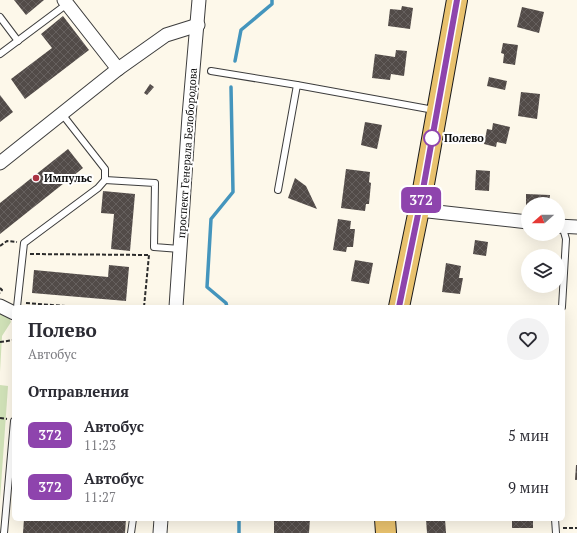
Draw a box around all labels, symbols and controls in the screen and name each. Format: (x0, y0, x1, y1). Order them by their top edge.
street label: проспект Генерала Белобородова (174, 67, 200, 239)
marker: Полево (423, 129, 441, 147)
place label: Полево (444, 131, 484, 145)
place label: Импульс (44, 171, 93, 185)
marker: Импульс (31, 173, 41, 183)
line badge: 372 (398, 187, 444, 213)
text: 372 (409, 190, 433, 209)
north arrow (521, 197, 565, 241)
map controls (521, 197, 565, 293)
button: layers (521, 249, 565, 293)
text: Полево (28, 317, 97, 342)
button: heart (507, 318, 549, 360)
text: Автобус (28, 345, 77, 363)
text: Отправления (28, 381, 129, 401)
text: Автобус (84, 416, 144, 436)
text: 372 (38, 425, 62, 444)
text: 5 мин (508, 425, 549, 445)
text: 11:23 (84, 436, 116, 454)
text: Автобус (84, 468, 144, 488)
text: 372 (38, 477, 62, 496)
text: 9 мин (508, 477, 549, 497)
text: 11:27 (84, 488, 116, 506)

